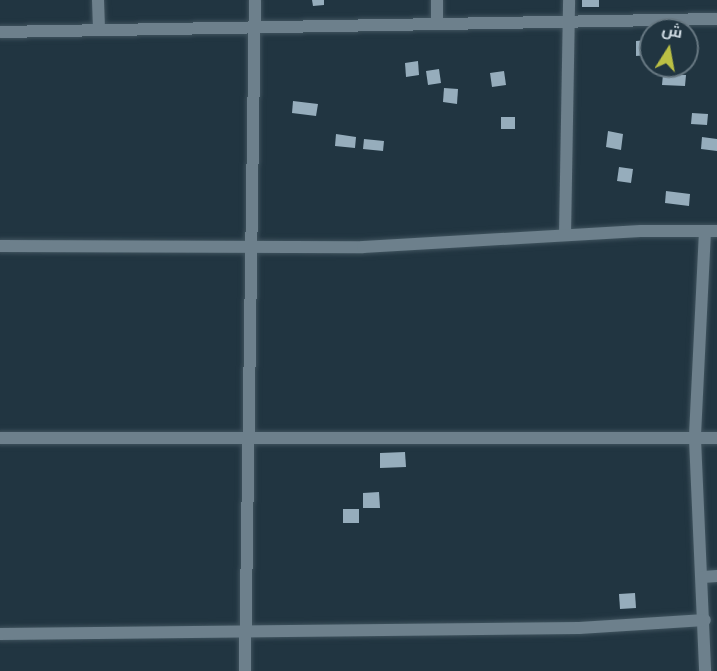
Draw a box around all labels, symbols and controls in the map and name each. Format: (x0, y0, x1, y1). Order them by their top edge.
north arrow (639, 18, 699, 78)
text: ش (660, 21, 684, 44)

